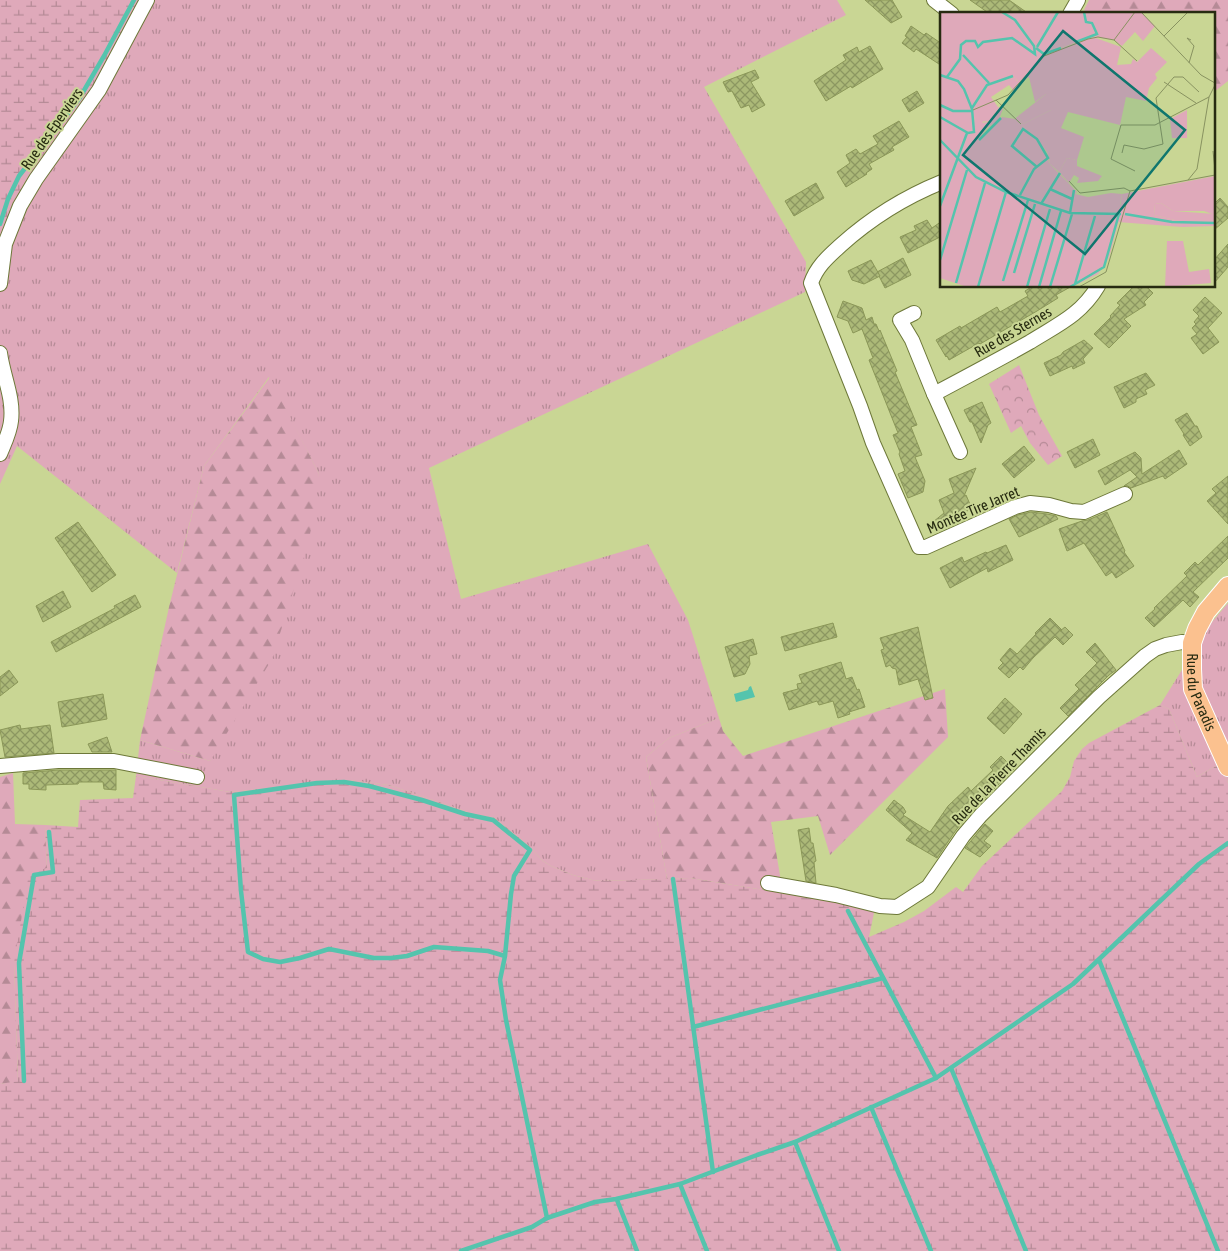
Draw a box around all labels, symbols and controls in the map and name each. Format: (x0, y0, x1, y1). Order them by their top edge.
inset map (940, 12, 1216, 288)
street label: Rue des Eperviers (17, 85, 86, 173)
street label: Rue des Sternes (971, 303, 1054, 360)
street label: Montée Tire Jarret (924, 482, 1022, 537)
street label: Rue du Paradis (1184, 653, 1220, 734)
street label: Rue de la Pierre Thamis (948, 724, 1049, 827)

